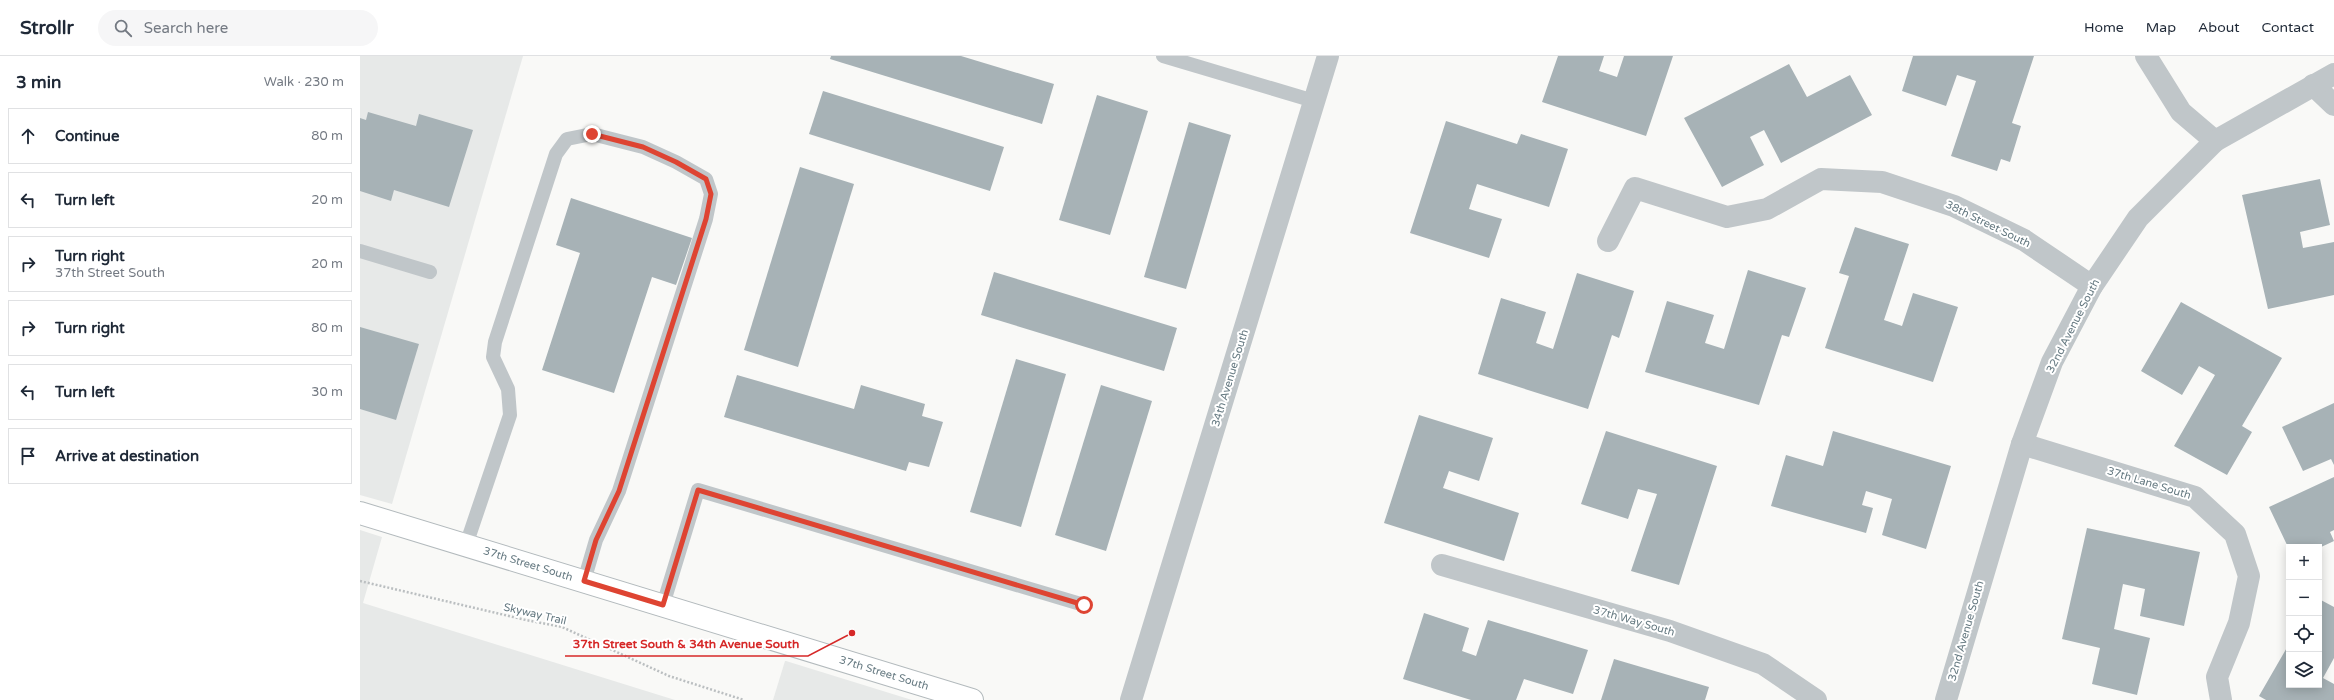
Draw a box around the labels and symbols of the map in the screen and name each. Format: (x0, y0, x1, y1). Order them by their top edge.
route end (583, 125, 601, 143)
street label: 38th Street South (1943, 198, 2033, 250)
street label: 32nd Avenue South (2044, 277, 2102, 375)
street label: 34th Avenue South (1209, 328, 1251, 428)
street label: 37th Lane South (2106, 464, 2192, 502)
street label: 37th Street South (482, 544, 574, 584)
street label: 32nd Avenue South (1945, 579, 1987, 683)
route start (1075, 596, 1093, 614)
street label: Skyway Trail (502, 600, 568, 628)
street label: 37th Way South (1592, 603, 1676, 639)
callout: 37th Street South & 34th Avenue South (565, 632, 808, 656)
text: 37th Street South & 34th Avenue South (573, 637, 799, 651)
street label: 37th Street South (838, 653, 930, 693)

